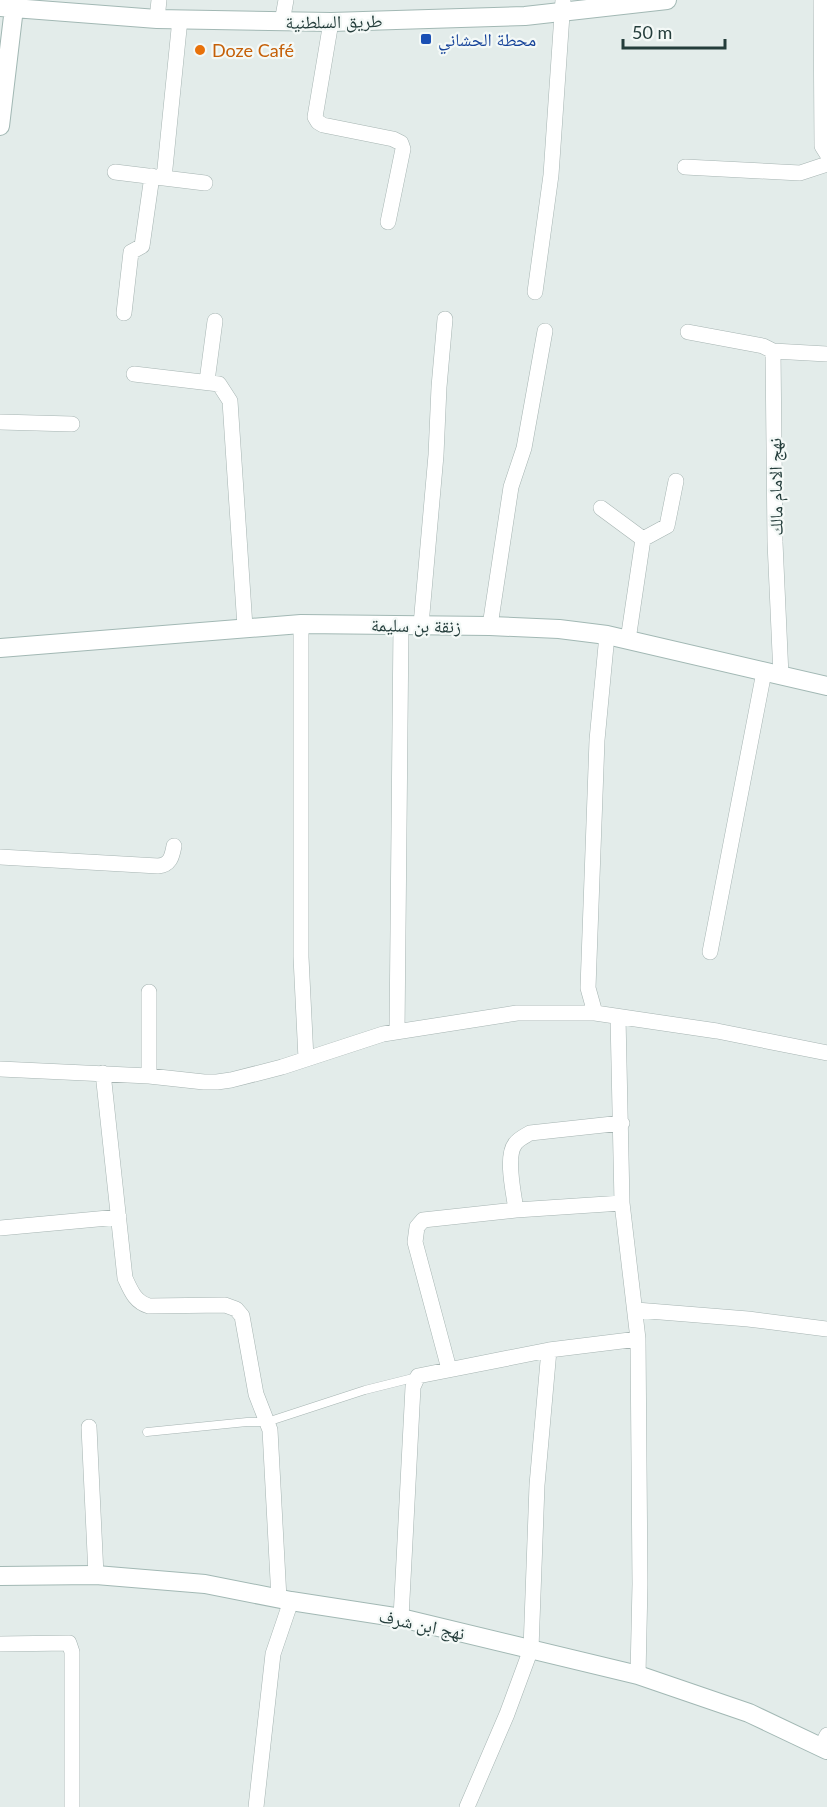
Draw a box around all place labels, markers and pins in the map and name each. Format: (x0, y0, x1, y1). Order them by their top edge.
place label: محطة الحشاني (438, 28, 536, 55)
marker: محطة الحشاني (419, 32, 433, 46)
place label: Doze Café (212, 39, 294, 61)
marker: Doze Café (193, 43, 207, 57)

